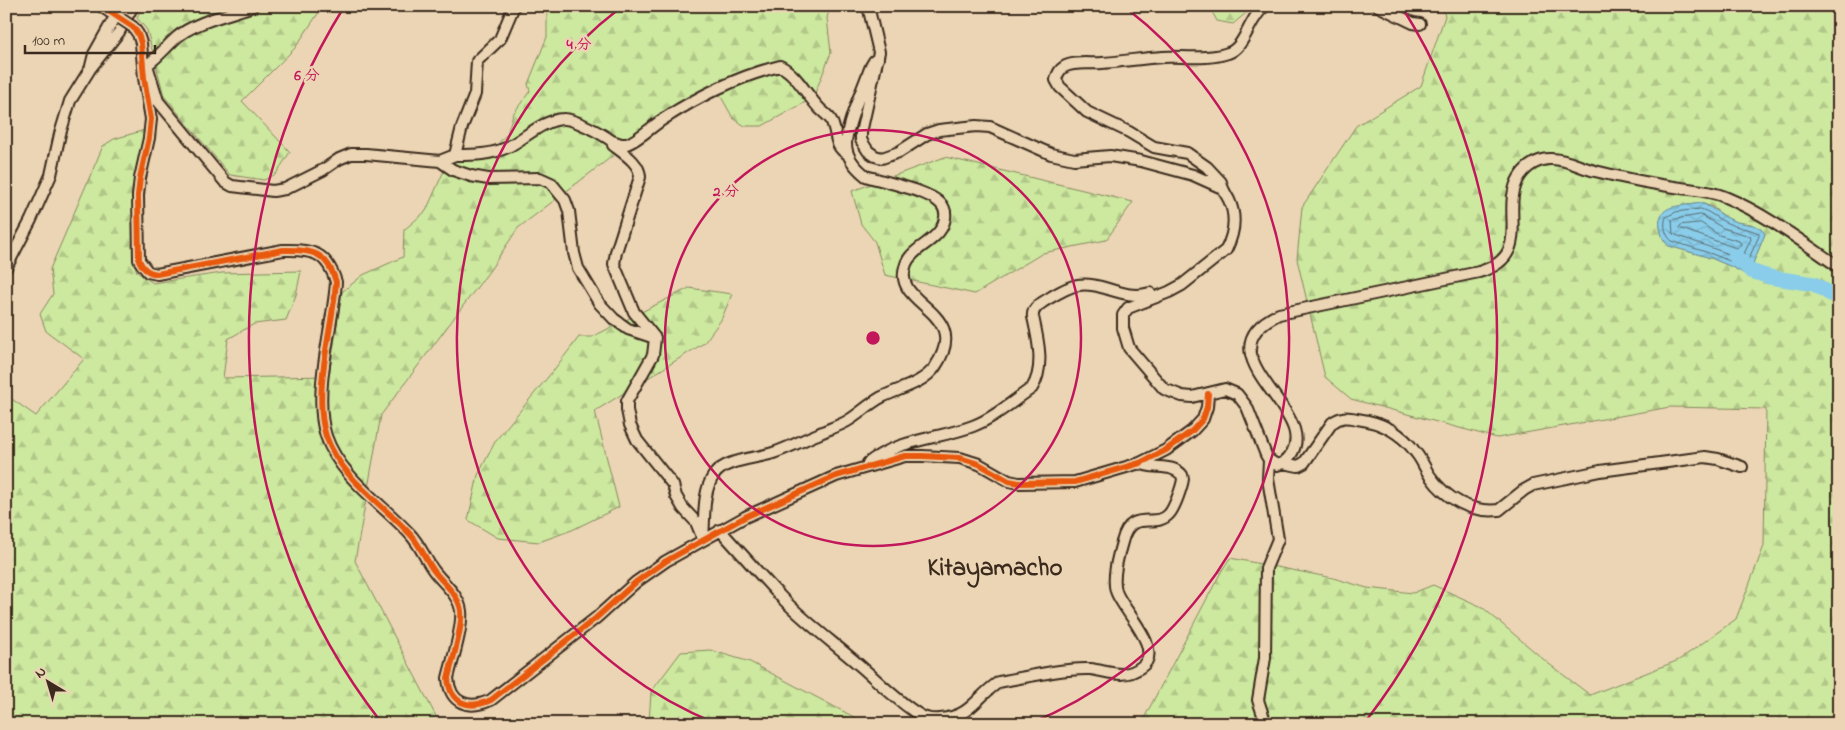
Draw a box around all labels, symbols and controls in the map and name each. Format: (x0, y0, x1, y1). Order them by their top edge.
scale bar (25, 22, 155, 54)
text: 100 m (32, 30, 65, 52)
text: 4 分 (566, 34, 591, 56)
text: 6 分 (293, 65, 320, 87)
text: 2 分 (712, 181, 739, 203)
centre of rings (864, 329, 882, 347)
district label: Kitayamacho (928, 551, 1062, 588)
north arrow (22, 658, 72, 708)
text: N (31, 662, 51, 684)

